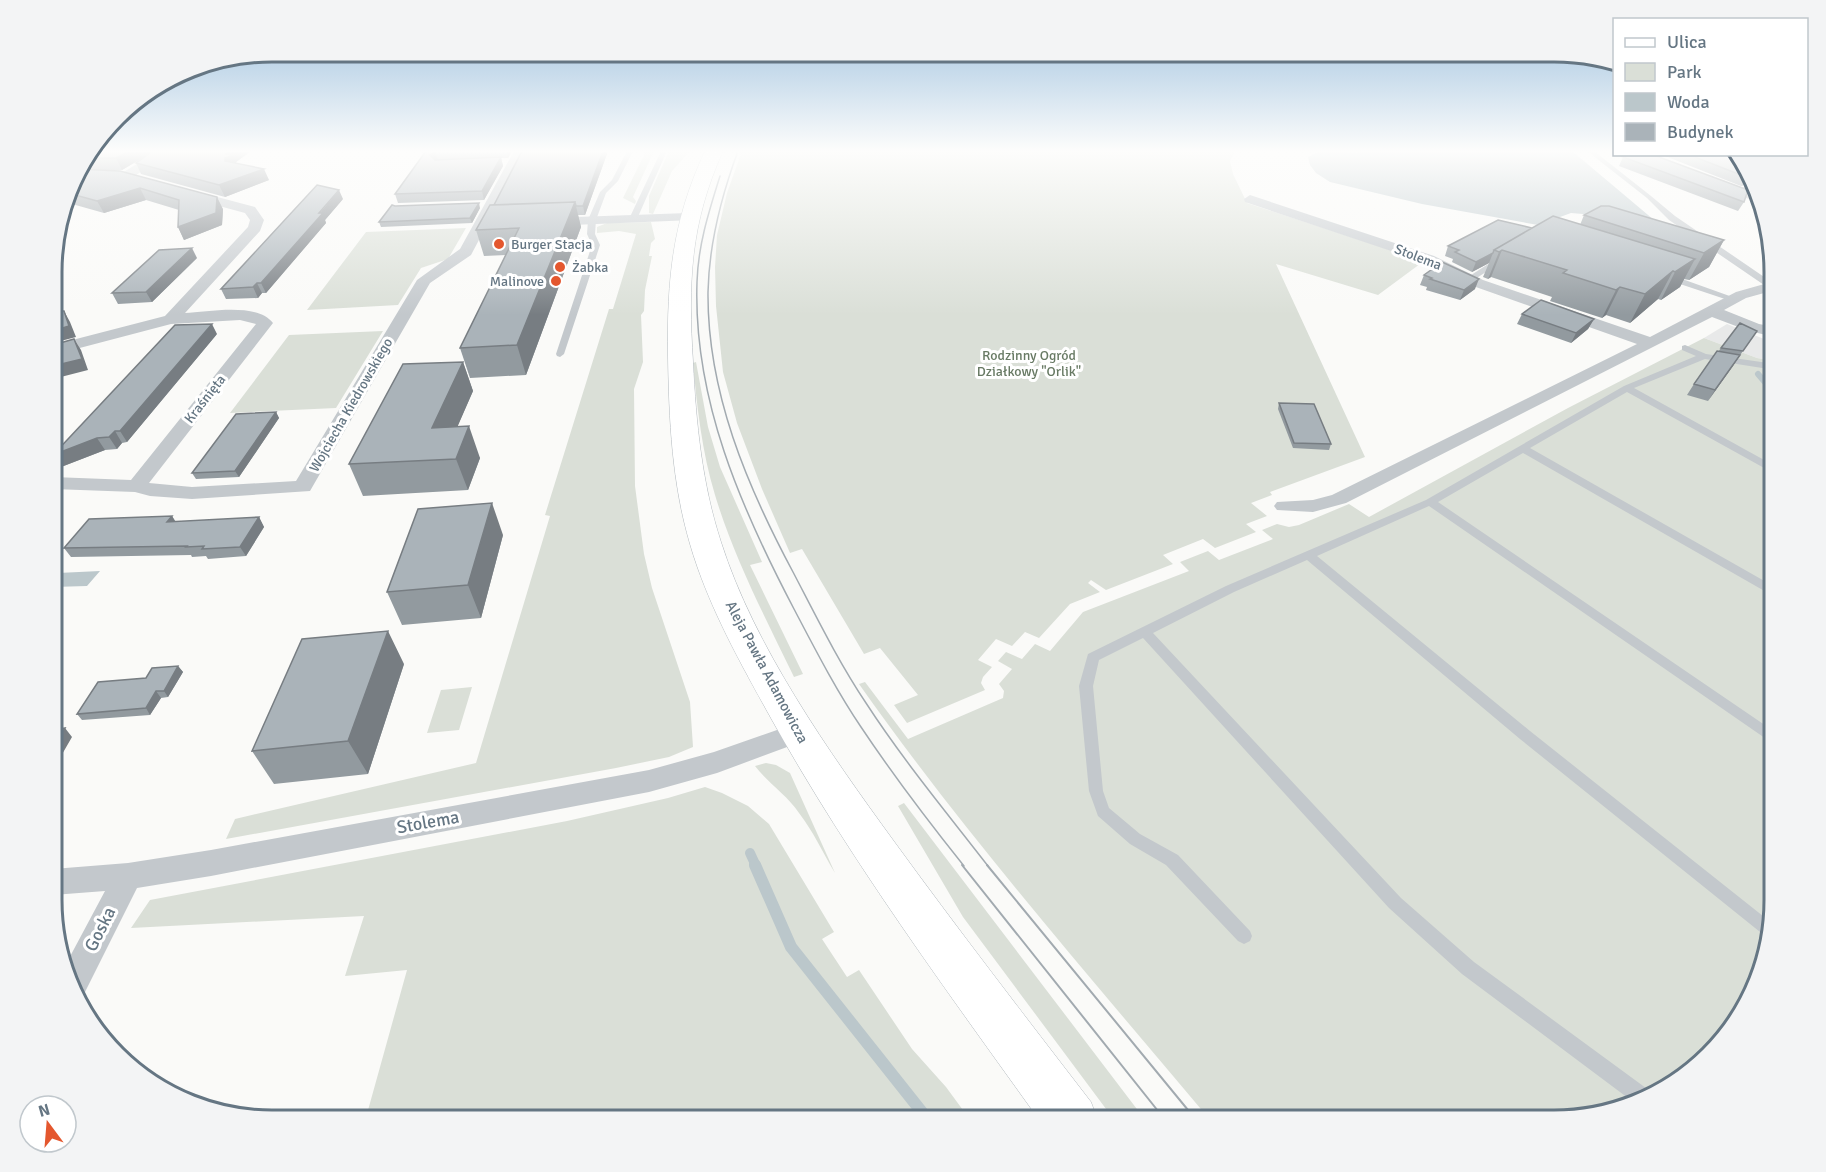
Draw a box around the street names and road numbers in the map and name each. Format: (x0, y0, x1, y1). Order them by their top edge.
street label: Stolema (1392, 240, 1444, 274)
street label: Wojciecha Kiedrowskiego (306, 335, 396, 475)
street label: Kraśnięta (181, 371, 229, 427)
street label: Aleja Pawła Adamowicza (722, 598, 812, 746)
street label: Stolema (395, 806, 461, 838)
street label: Goska (80, 903, 120, 955)

